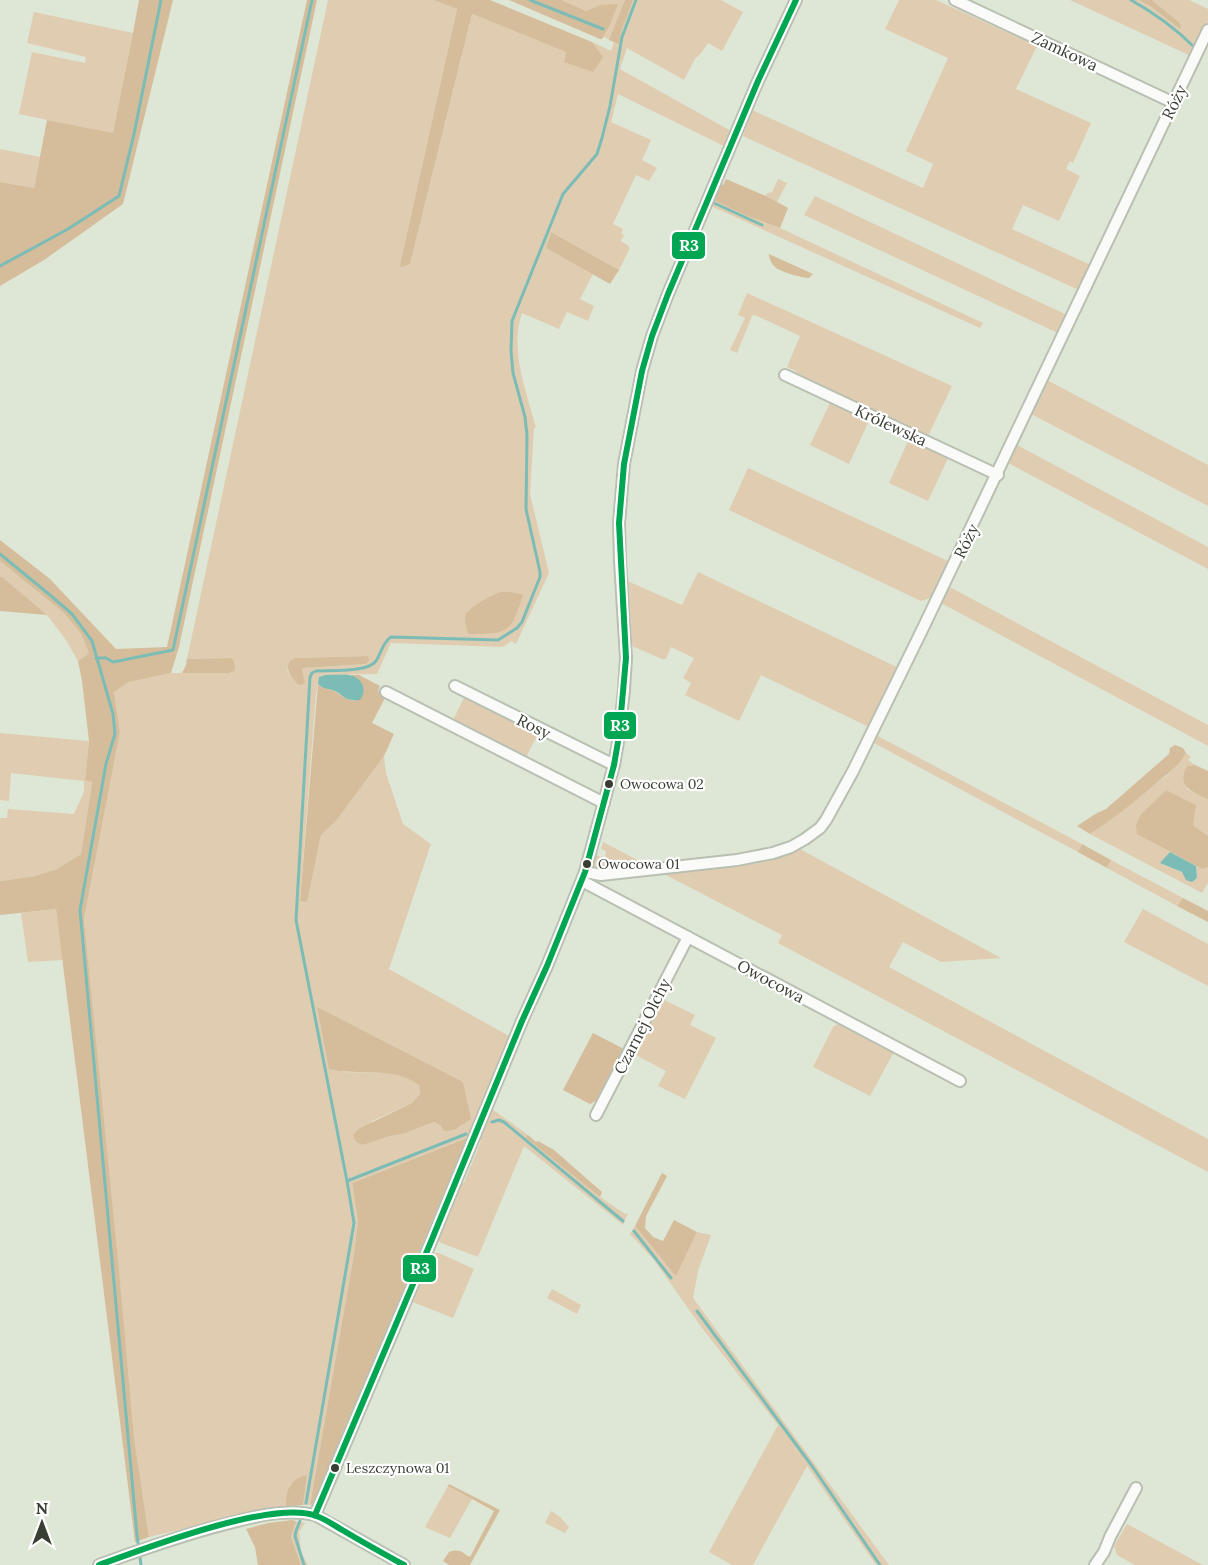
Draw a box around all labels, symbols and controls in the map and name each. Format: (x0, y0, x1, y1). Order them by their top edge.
street label: Zamkowa (1029, 27, 1101, 75)
street label: Róży (1157, 81, 1191, 123)
line badge: R3 (671, 231, 706, 260)
text: R3 (679, 235, 699, 255)
street label: Królewska (852, 400, 930, 450)
street label: Róży (949, 520, 983, 562)
street label: Rosy (514, 709, 555, 743)
line badge: R3 (603, 711, 637, 740)
text: R3 (610, 715, 630, 735)
place label: Owocowa 02 (620, 775, 704, 793)
marker: Owocowa 02 (603, 778, 615, 790)
place label: Owocowa 01 (598, 855, 680, 873)
marker: Owocowa 01 (581, 858, 593, 870)
street label: Owocowa (734, 955, 808, 1007)
street label: Czarnej Olchy (609, 974, 675, 1077)
line badge: R3 (402, 1254, 437, 1283)
text: R3 (410, 1258, 430, 1278)
place label: Leszczynowa 01 (346, 1459, 449, 1477)
marker: Leszczynowa 01 (329, 1462, 341, 1474)
north arrow (12, 1493, 72, 1553)
text: N (36, 1498, 48, 1518)

